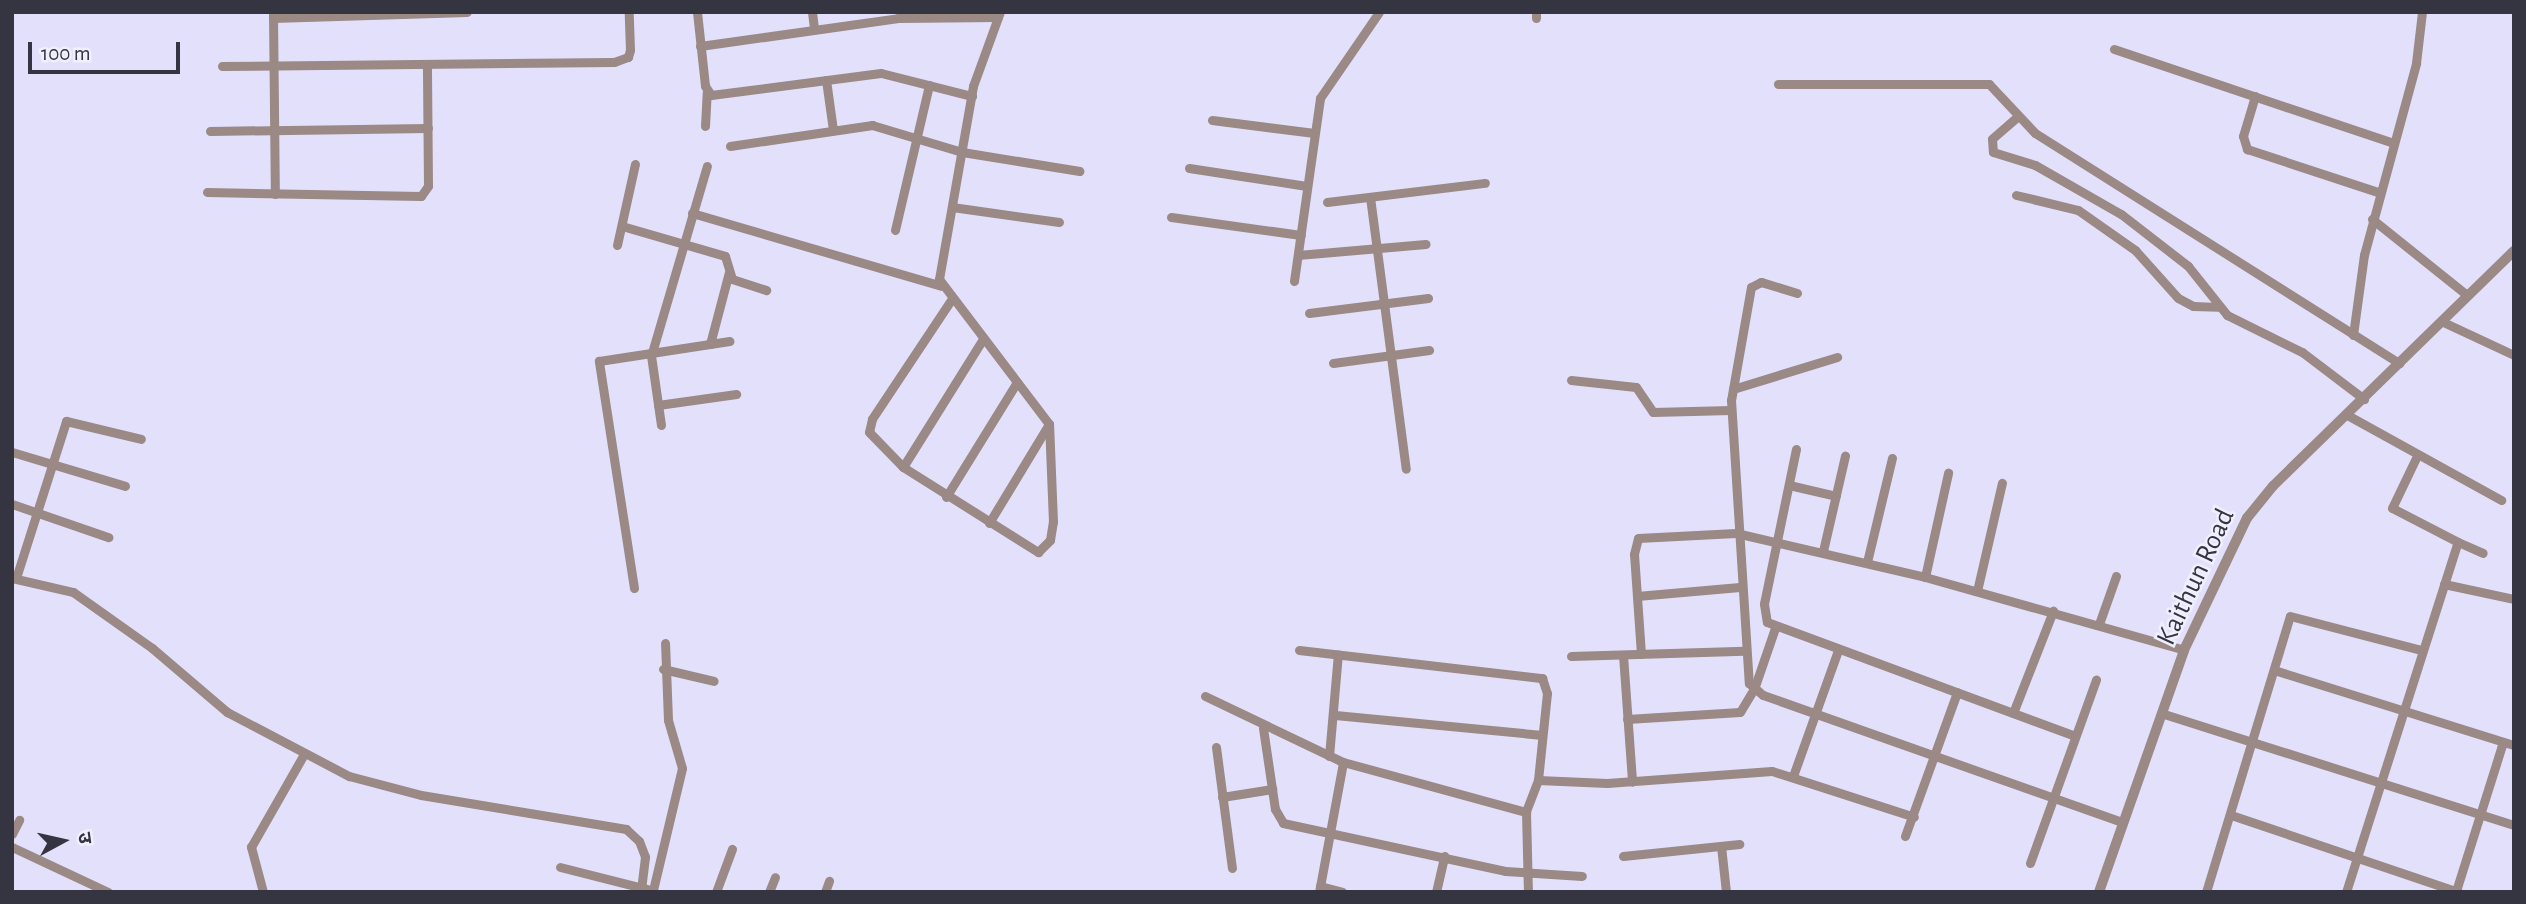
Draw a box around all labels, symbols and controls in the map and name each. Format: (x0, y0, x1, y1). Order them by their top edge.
scale bar (32, 28, 184, 72)
text: 100 m (41, 43, 91, 64)
street label: Kaithun Road (2150, 503, 2242, 651)
north arrow (28, 806, 98, 876)
text: उ (74, 831, 94, 845)

